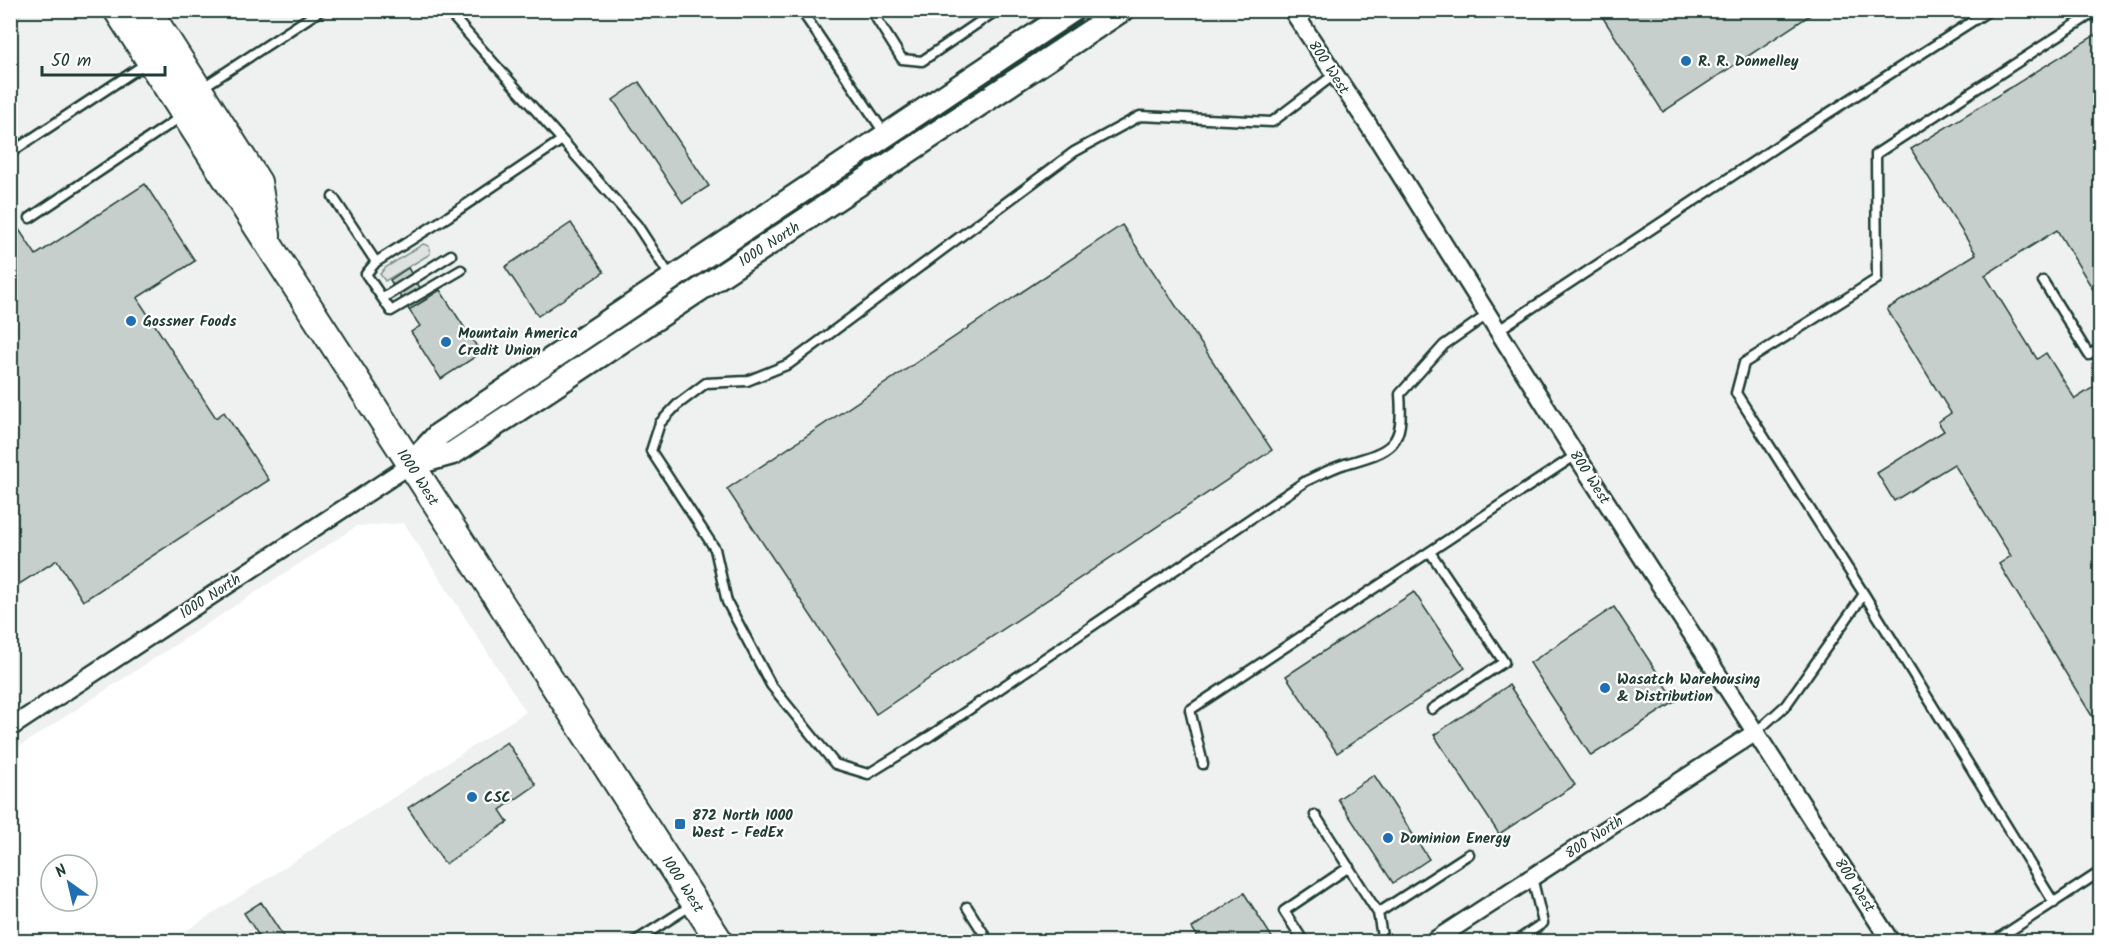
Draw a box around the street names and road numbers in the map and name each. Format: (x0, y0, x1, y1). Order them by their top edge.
street label: 800 West (1301, 36, 1355, 100)
street label: 1000 North (734, 216, 805, 274)
street label: 1000 West (390, 444, 445, 511)
street label: 800 West (1563, 446, 1616, 510)
street label: 1000 North (175, 568, 246, 626)
street label: 800 North (1560, 810, 1629, 866)
street label: 1000 West (655, 851, 710, 918)
street label: 800 West (1828, 854, 1881, 918)

